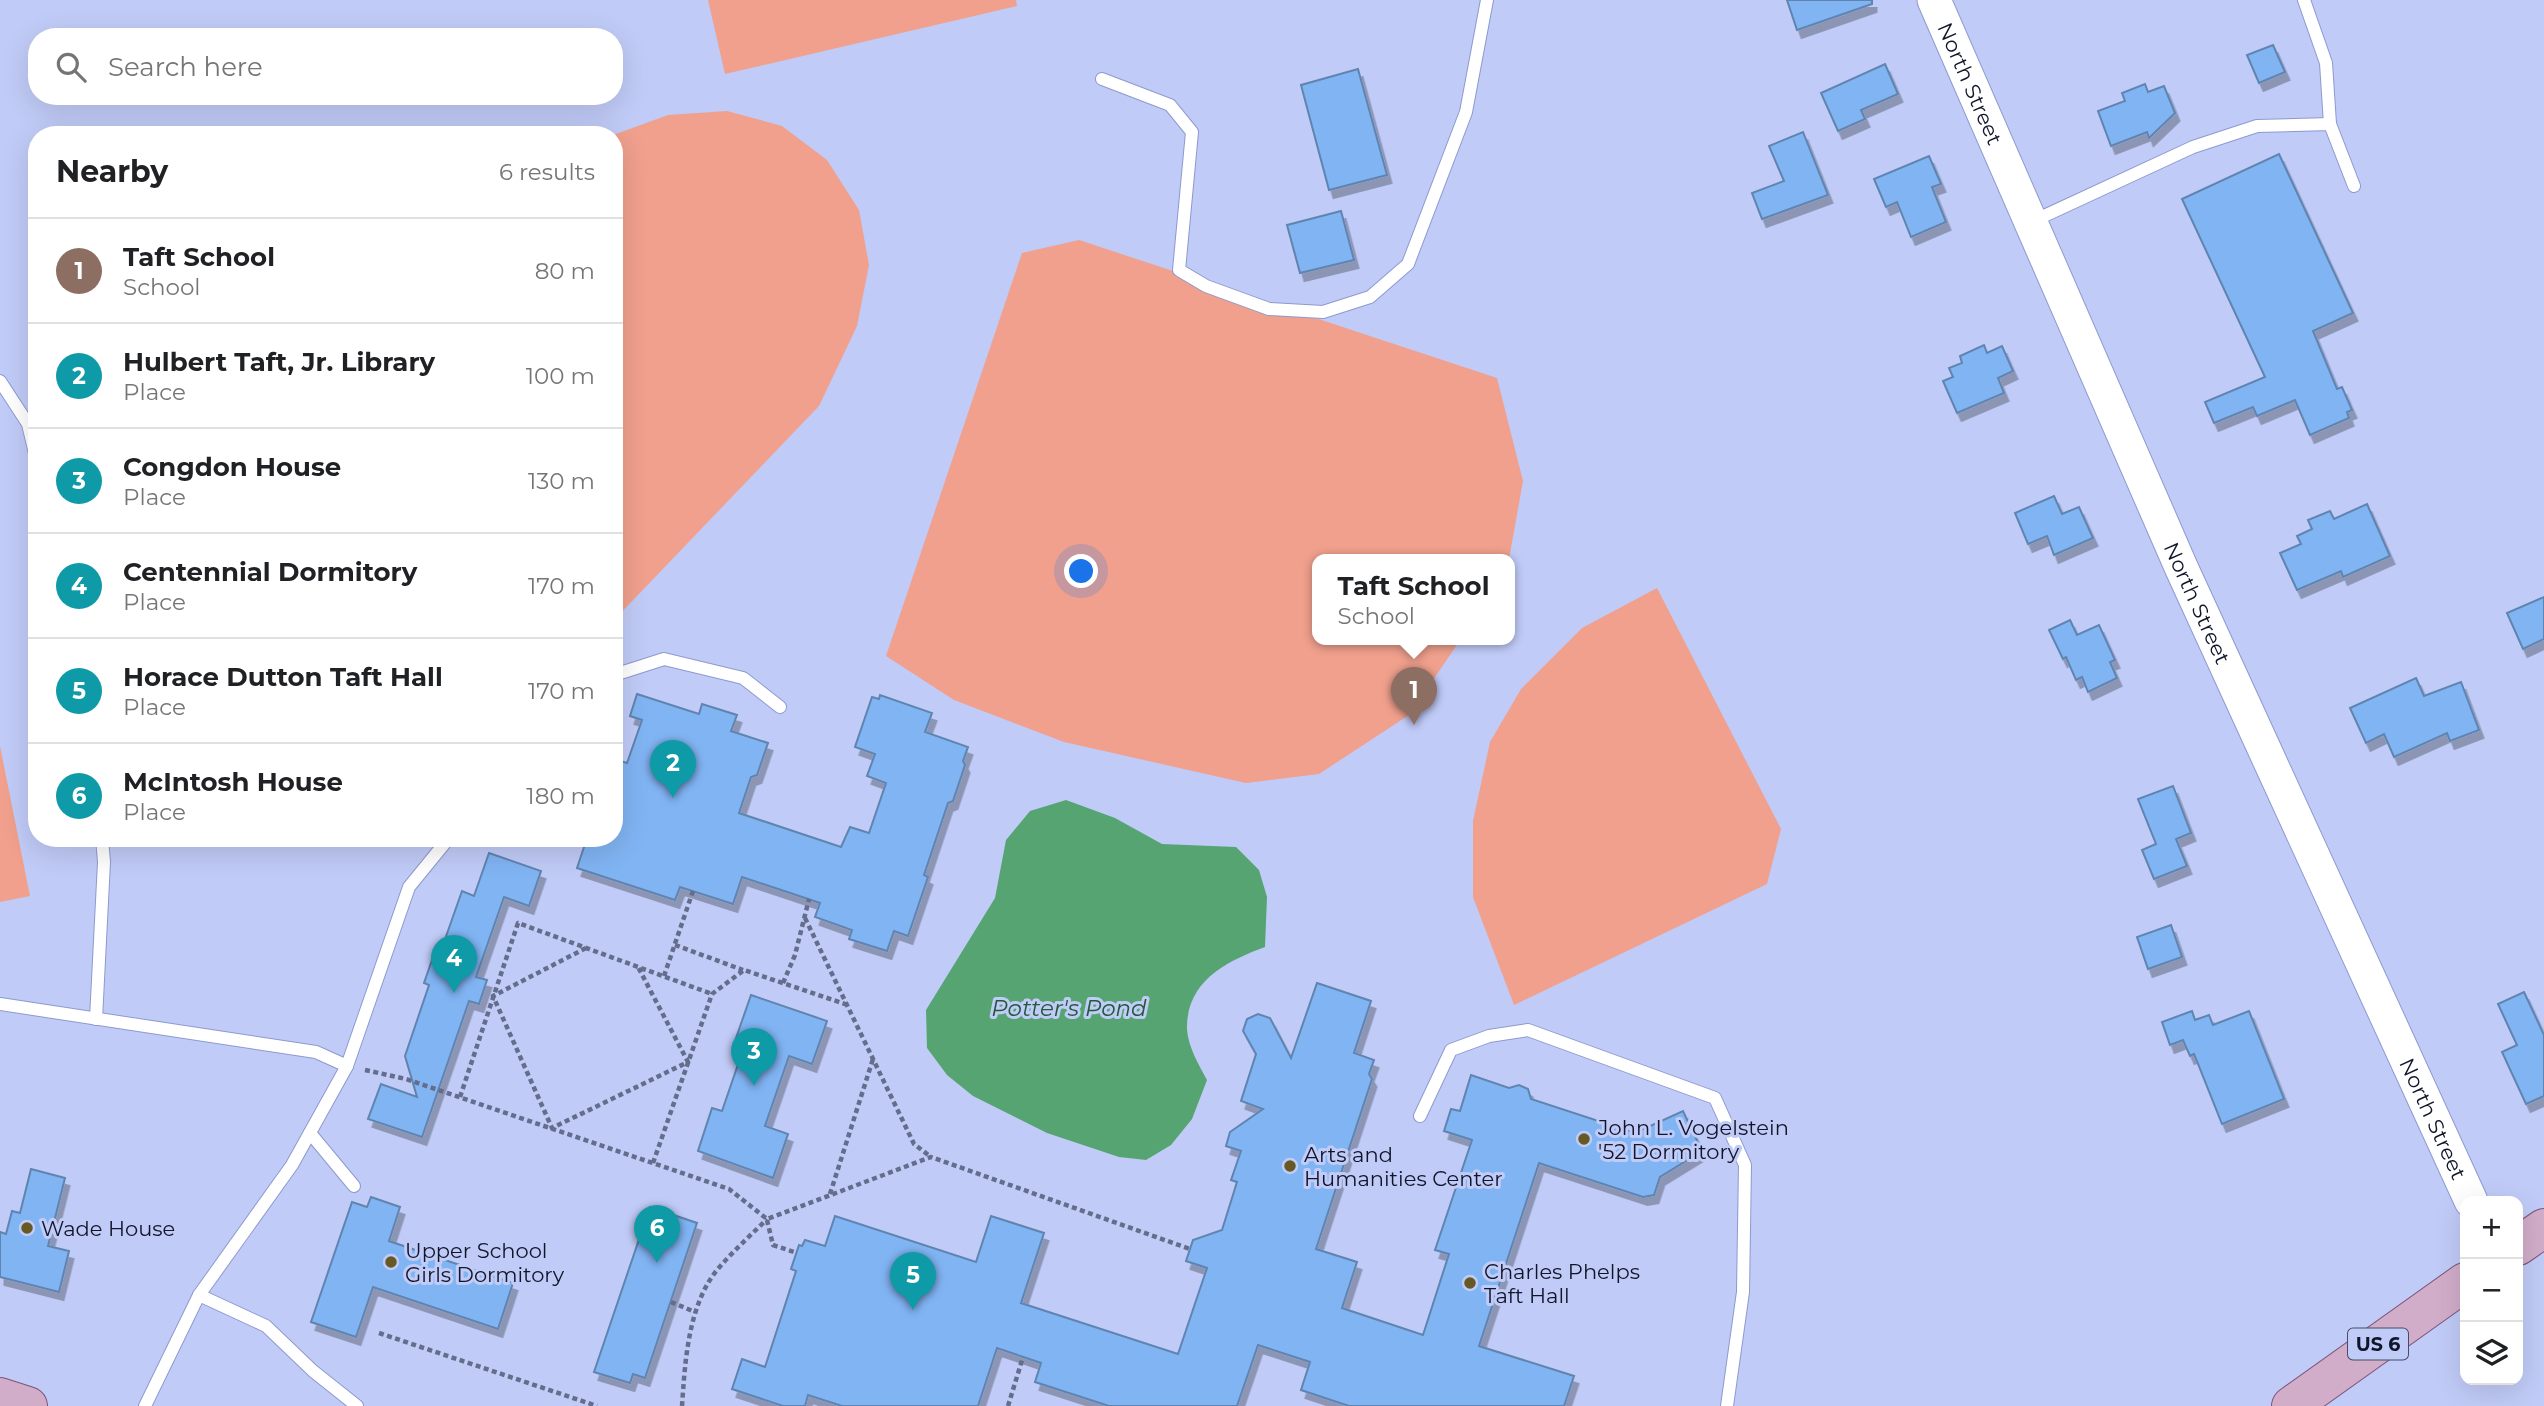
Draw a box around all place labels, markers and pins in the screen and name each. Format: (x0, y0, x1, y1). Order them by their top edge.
pin: 1 (1391, 667, 1437, 725)
pin: 2 (650, 740, 696, 798)
pin: 4 (431, 935, 477, 993)
pin: 3 (731, 1028, 777, 1086)
place label: John L. Vogelstein '52 Dormitory (1597, 1115, 1789, 1164)
marker: John L. Vogelstein '52 Dormitory (1576, 1131, 1592, 1147)
place label: Arts and Humanities Center (1304, 1142, 1503, 1191)
marker: Arts and Humanities Center (1282, 1158, 1298, 1174)
pin: 6 (634, 1205, 680, 1263)
place label: Wade House (41, 1216, 175, 1241)
marker: Wade House (19, 1220, 35, 1236)
place label: Upper School Girls Dormitory (405, 1238, 565, 1287)
pin: 5 (890, 1252, 936, 1310)
marker: Upper School Girls Dormitory (383, 1254, 399, 1270)
place label: Charles Phelps Taft Hall (1484, 1259, 1640, 1308)
marker: Charles Phelps Taft Hall (1462, 1275, 1478, 1291)

